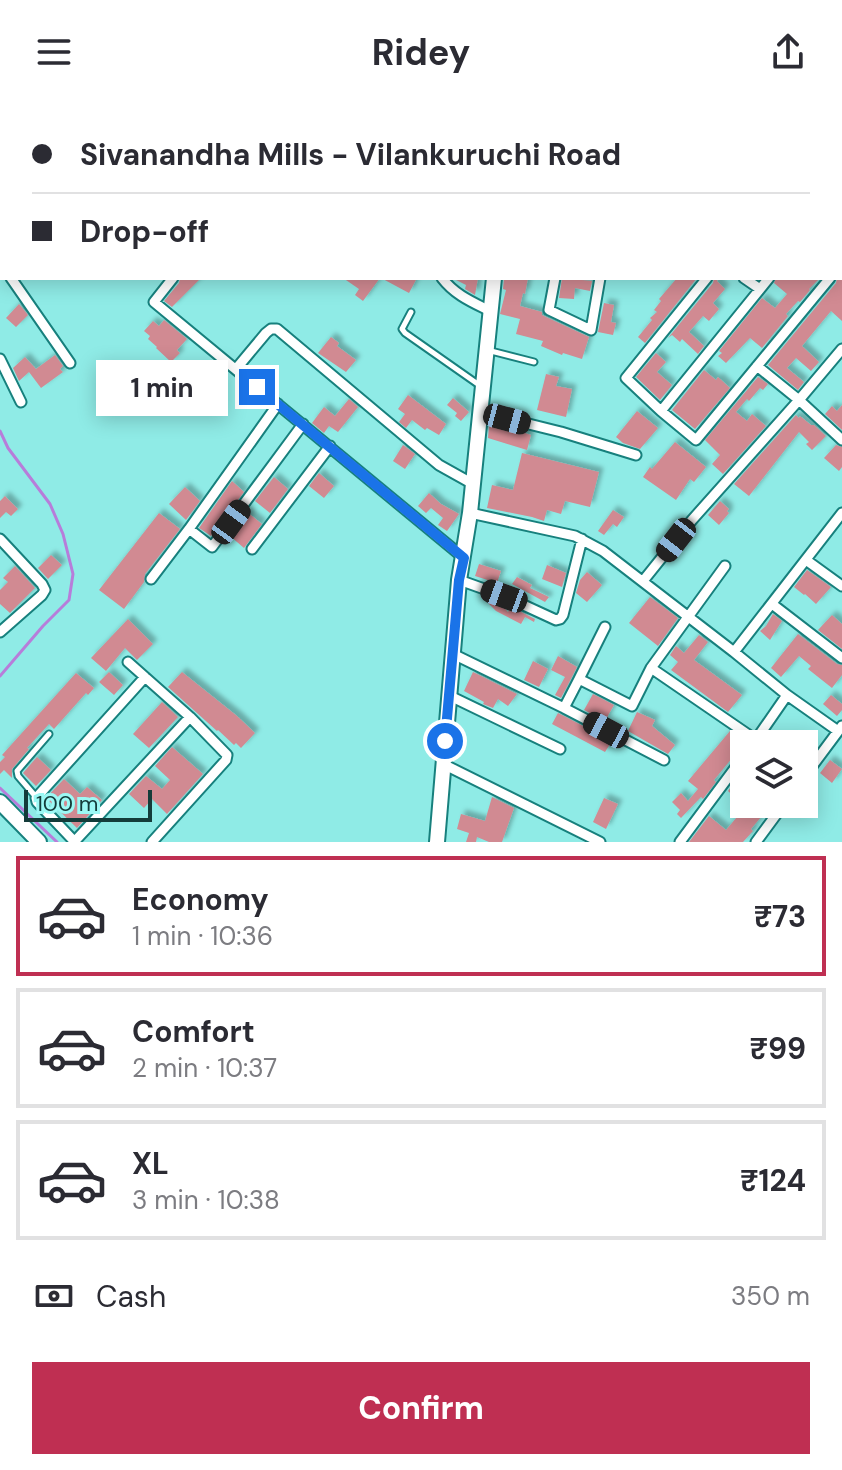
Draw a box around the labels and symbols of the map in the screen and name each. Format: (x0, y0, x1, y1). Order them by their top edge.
callout: 1 min (97, 359, 229, 415)
route end (239, 369, 275, 405)
car (481, 401, 533, 437)
car (207, 496, 255, 548)
car (652, 514, 700, 566)
car (477, 577, 531, 615)
car (579, 708, 633, 752)
route start (427, 723, 463, 759)
scale bar (24, 786, 152, 822)

